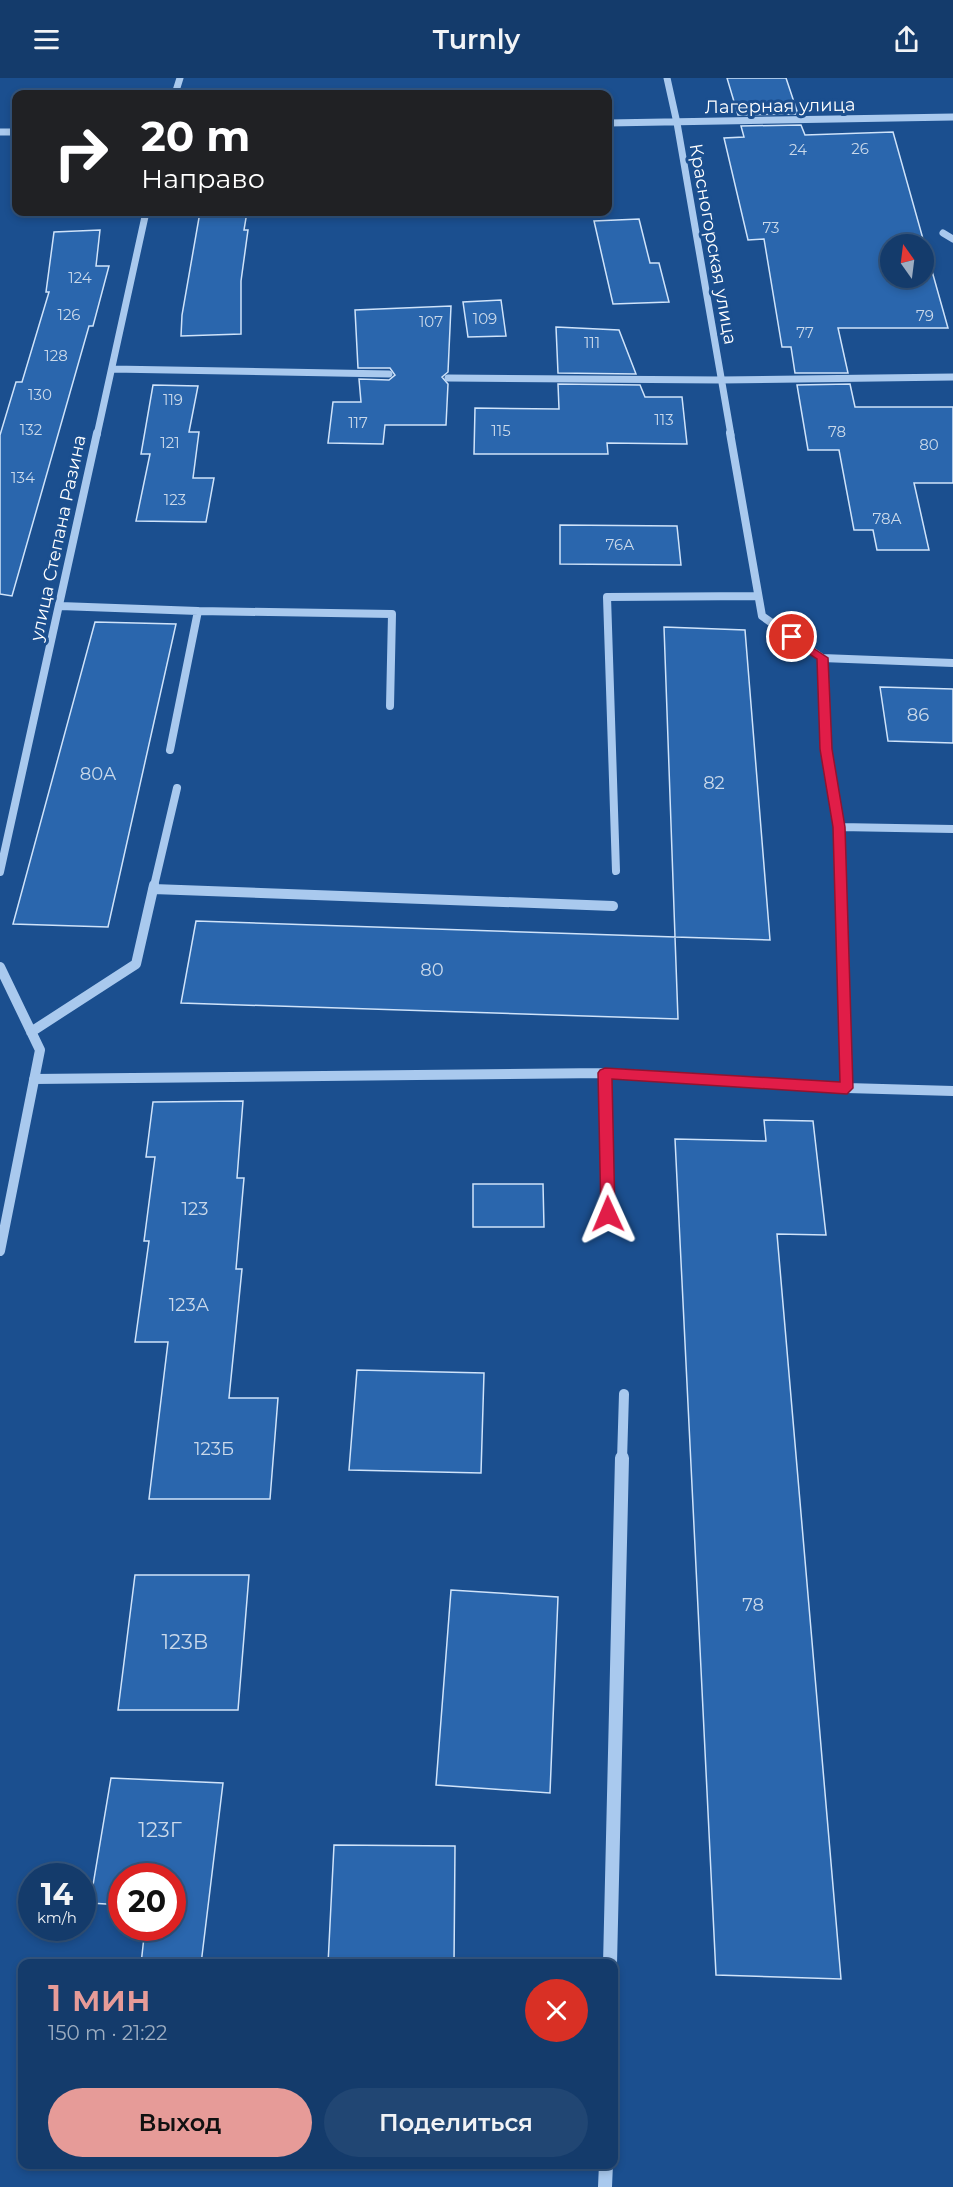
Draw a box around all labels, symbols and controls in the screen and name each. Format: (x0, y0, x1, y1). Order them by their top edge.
icon: menu (30, 23, 63, 56)
text: Turnly (433, 23, 520, 56)
icon: share (890, 23, 923, 56)
street label: Лагерная улица (704, 94, 856, 118)
text: 20 m (141, 110, 250, 162)
icon: right (42, 114, 120, 192)
house number: 26 (851, 139, 869, 158)
house number: 24 (789, 140, 807, 159)
street label: Красногорская улица (684, 142, 742, 346)
text: Направо (141, 162, 265, 195)
house number: 73 (762, 218, 780, 237)
north arrow (880, 234, 934, 288)
map controls (880, 234, 934, 288)
house number: 124 (68, 268, 92, 287)
house number: 126 (57, 305, 81, 324)
house number: 79 (916, 306, 934, 325)
house number: 109 (473, 309, 497, 328)
house number: 107 (419, 312, 443, 331)
house number: 77 (796, 323, 814, 342)
house number: 111 (584, 333, 600, 352)
house number: 128 (44, 346, 68, 365)
house number: 130 (28, 385, 52, 404)
house number: 119 (163, 390, 183, 409)
house number: 113 (654, 410, 674, 429)
house number: 117 (348, 413, 368, 432)
house number: 132 (20, 420, 42, 439)
house number: 115 (491, 421, 511, 440)
house number: 78 (828, 422, 846, 441)
street label: улица Степана Разина (25, 433, 91, 644)
house number: 121 (160, 433, 180, 452)
house number: 80 (919, 435, 939, 454)
house number: 134 (11, 468, 35, 487)
house number: 123 (164, 490, 186, 509)
house number: 78А (872, 509, 902, 528)
house number: 76А (606, 535, 634, 554)
pin (766, 611, 817, 662)
icon: arrive (775, 620, 808, 653)
house number: 86 (907, 704, 929, 726)
house number: 80А (80, 763, 117, 785)
house number: 82 (703, 772, 725, 794)
house number: 80 (420, 959, 444, 981)
position arrow (576, 1182, 640, 1246)
house number: 123 (182, 1198, 208, 1220)
house number: 123А (169, 1294, 210, 1316)
house number: 123Б (194, 1438, 234, 1460)
house number: 78 (742, 1594, 764, 1616)
house number: 123В (161, 1629, 209, 1654)
house number: 123Г (138, 1817, 182, 1842)
speed limit sign: 20 (108, 1863, 186, 1941)
text: 14 (41, 1876, 73, 1913)
text: km/h (37, 1908, 77, 1927)
text: 1 мин (48, 1976, 151, 2020)
button: close (525, 1979, 588, 2042)
text: 150 m · 21:22 (48, 2021, 167, 2045)
button: Выход (48, 2088, 312, 2157)
button: Поделиться (324, 2088, 588, 2157)

